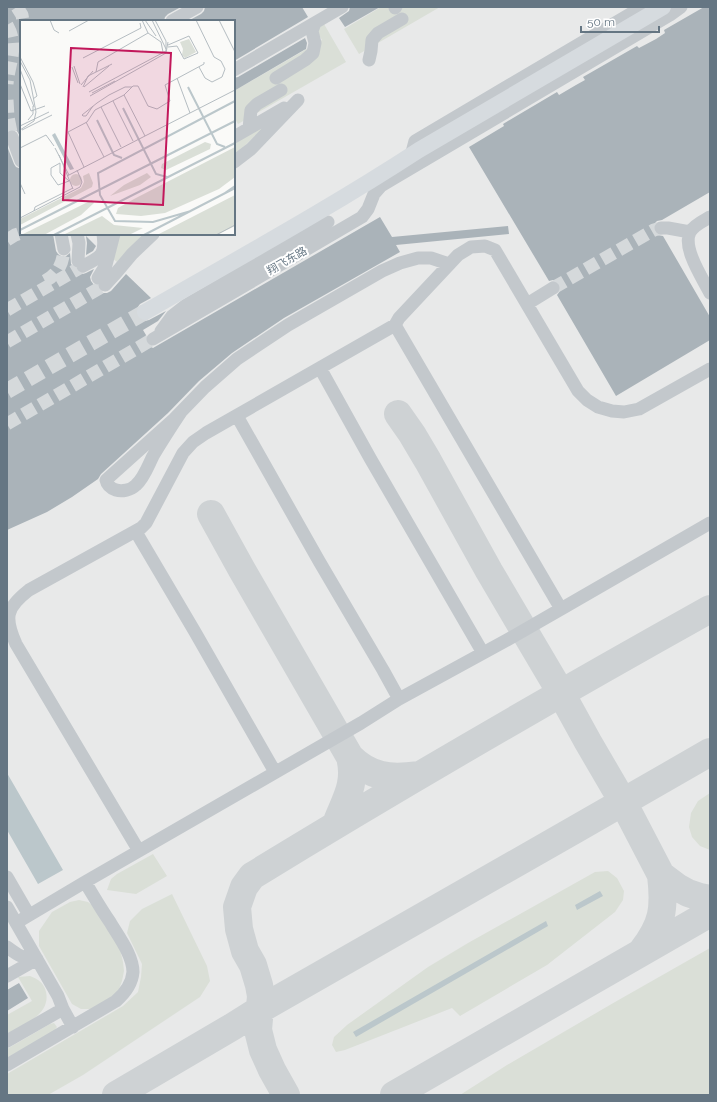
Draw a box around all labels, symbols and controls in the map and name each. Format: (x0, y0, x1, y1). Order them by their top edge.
scale bar (581, 8, 659, 34)
text: 50 m (587, 15, 615, 29)
inset map (20, 20, 235, 235)
street label: 翔飞东路 (265, 244, 309, 278)

